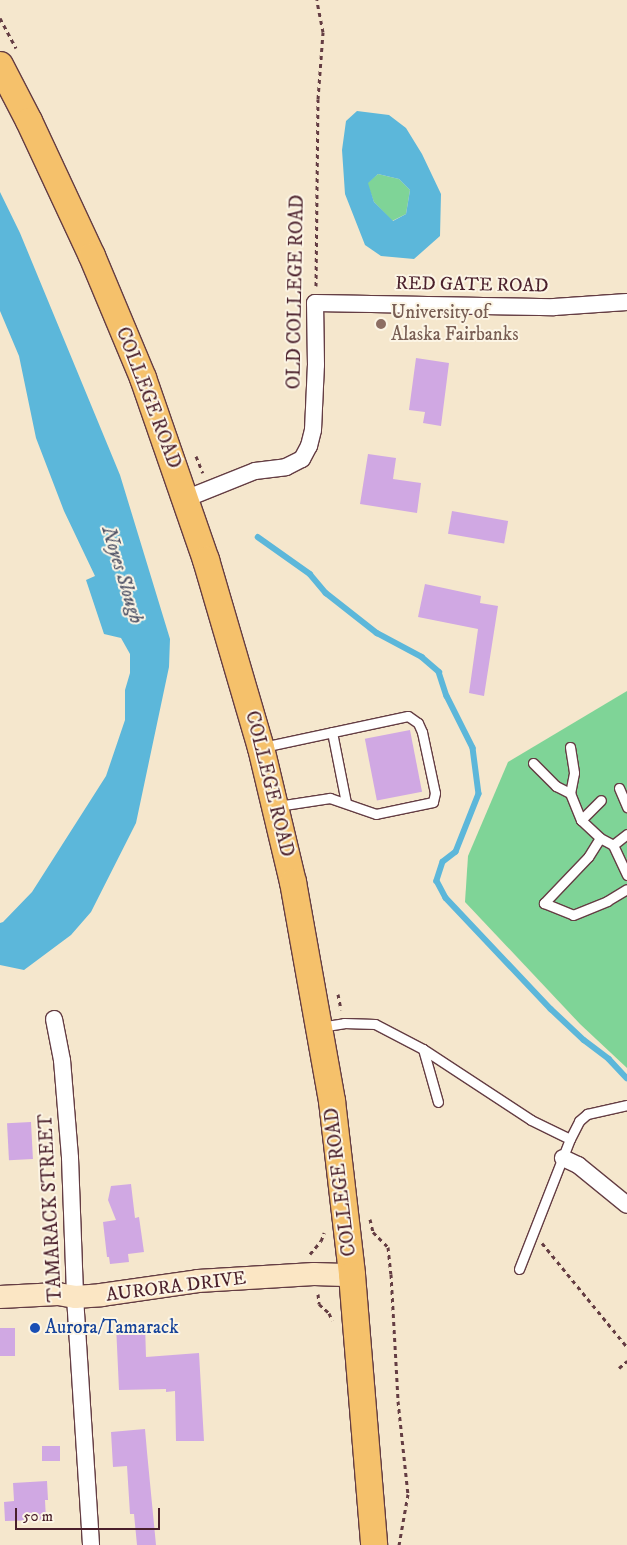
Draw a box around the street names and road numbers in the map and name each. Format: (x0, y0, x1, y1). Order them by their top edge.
street label: OLD COLLEGE ROAD (283, 194, 309, 390)
street label: RED GATE ROAD (395, 272, 549, 298)
street label: COLLEGE ROAD (111, 324, 185, 472)
street label: COLLEGE ROAD (240, 709, 298, 859)
street label: COLLEGE ROAD (321, 1106, 361, 1258)
street label: TAMARACK STREET (35, 1113, 67, 1303)
street label: AURORA DRIVE (105, 1267, 247, 1307)

